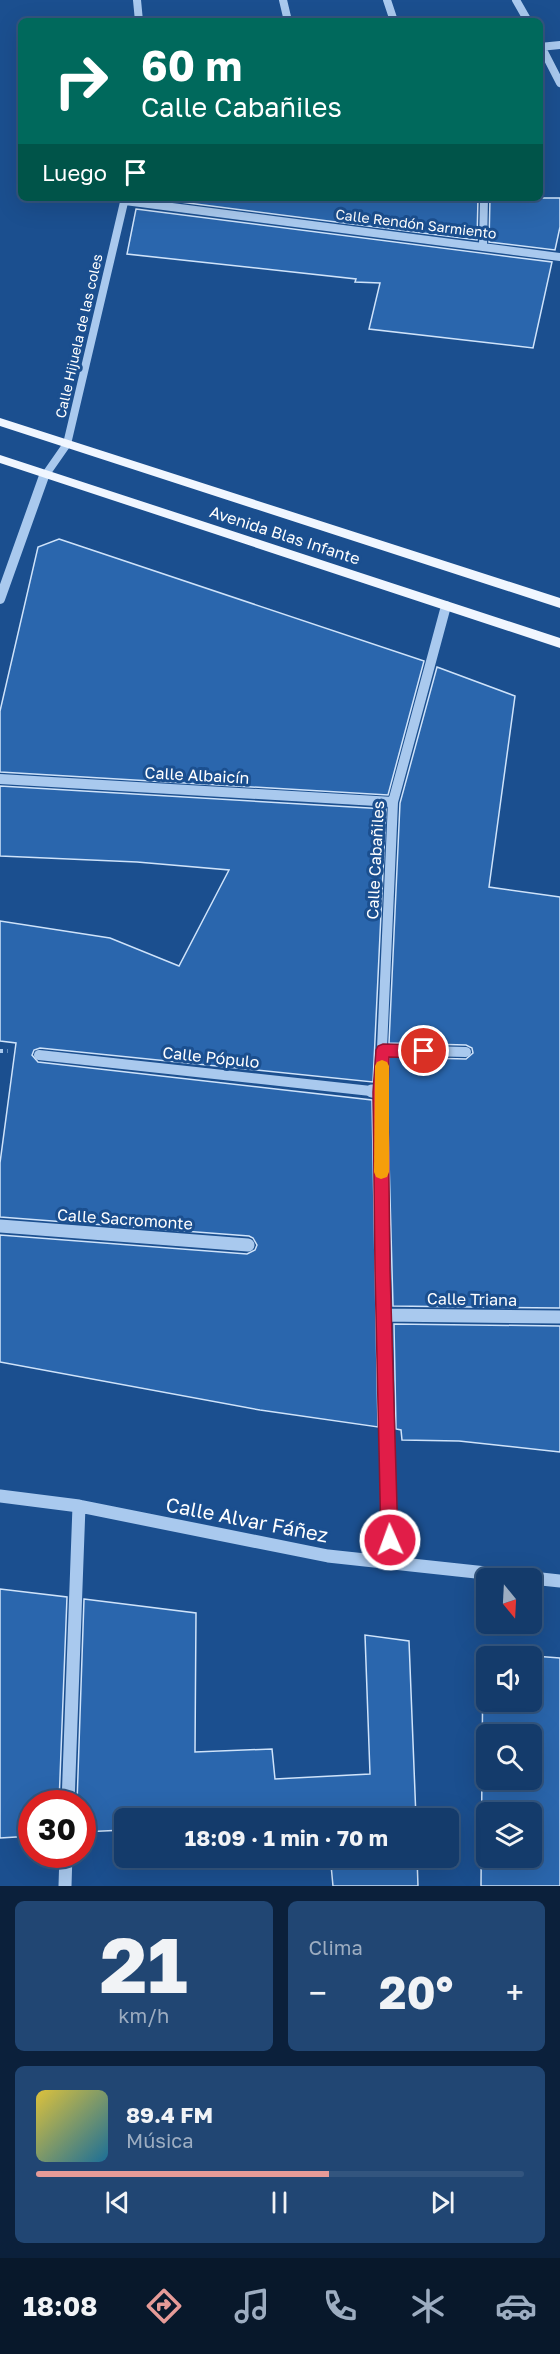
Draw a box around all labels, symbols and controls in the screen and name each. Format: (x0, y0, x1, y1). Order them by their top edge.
text: 60 m (141, 40, 242, 90)
icon: right (42, 42, 120, 120)
text: Calle Cabañiles (141, 91, 342, 123)
icon: arrive (119, 156, 152, 189)
text: Luego (42, 159, 107, 186)
street label: Calle Rendón Sarmiento (335, 205, 498, 242)
street label: Calle Hijuela de las coles (51, 252, 106, 420)
street label: Avenida Blas Infante (207, 501, 363, 569)
street label: Calle Albaicín (144, 762, 250, 788)
street label: Calle Cabañiles (362, 800, 388, 920)
pin (398, 1025, 449, 1076)
icon: arrive (407, 1034, 440, 1067)
street label: Calle Pópulo (162, 1042, 260, 1072)
street label: Calle Sacromonte (56, 1204, 194, 1234)
street label: Calle Triana (427, 1288, 517, 1310)
street label: Calle Alvar Fáñez (164, 1492, 330, 1547)
position arrow (358, 1508, 422, 1572)
north arrow (476, 1568, 542, 1634)
map controls (476, 1568, 542, 1868)
button: sound (476, 1646, 542, 1712)
button: search (476, 1724, 542, 1790)
speed limit sign: 30 (18, 1790, 96, 1868)
button: layers (476, 1802, 542, 1868)
text: 18:09 · 1 min · 70 m (185, 1824, 388, 1851)
text: 21 (100, 1917, 188, 2010)
text: Clima (309, 1935, 363, 1959)
text: 20° (379, 1965, 453, 2019)
text: − (309, 1973, 327, 2012)
text: + (506, 1973, 524, 2012)
text: km/h (118, 2003, 169, 2027)
text: 89.4 FM (126, 2101, 213, 2128)
text: Música (126, 2128, 193, 2152)
icon: previous (101, 2186, 134, 2219)
icon: pause (263, 2186, 296, 2219)
icon: next (426, 2186, 459, 2219)
icon: directions (143, 2285, 185, 2327)
icon: music (231, 2285, 273, 2327)
icon: phone (319, 2285, 361, 2327)
icon: climate (407, 2285, 449, 2327)
icon: car (495, 2285, 537, 2327)
text: 18:08 (23, 2290, 98, 2322)

